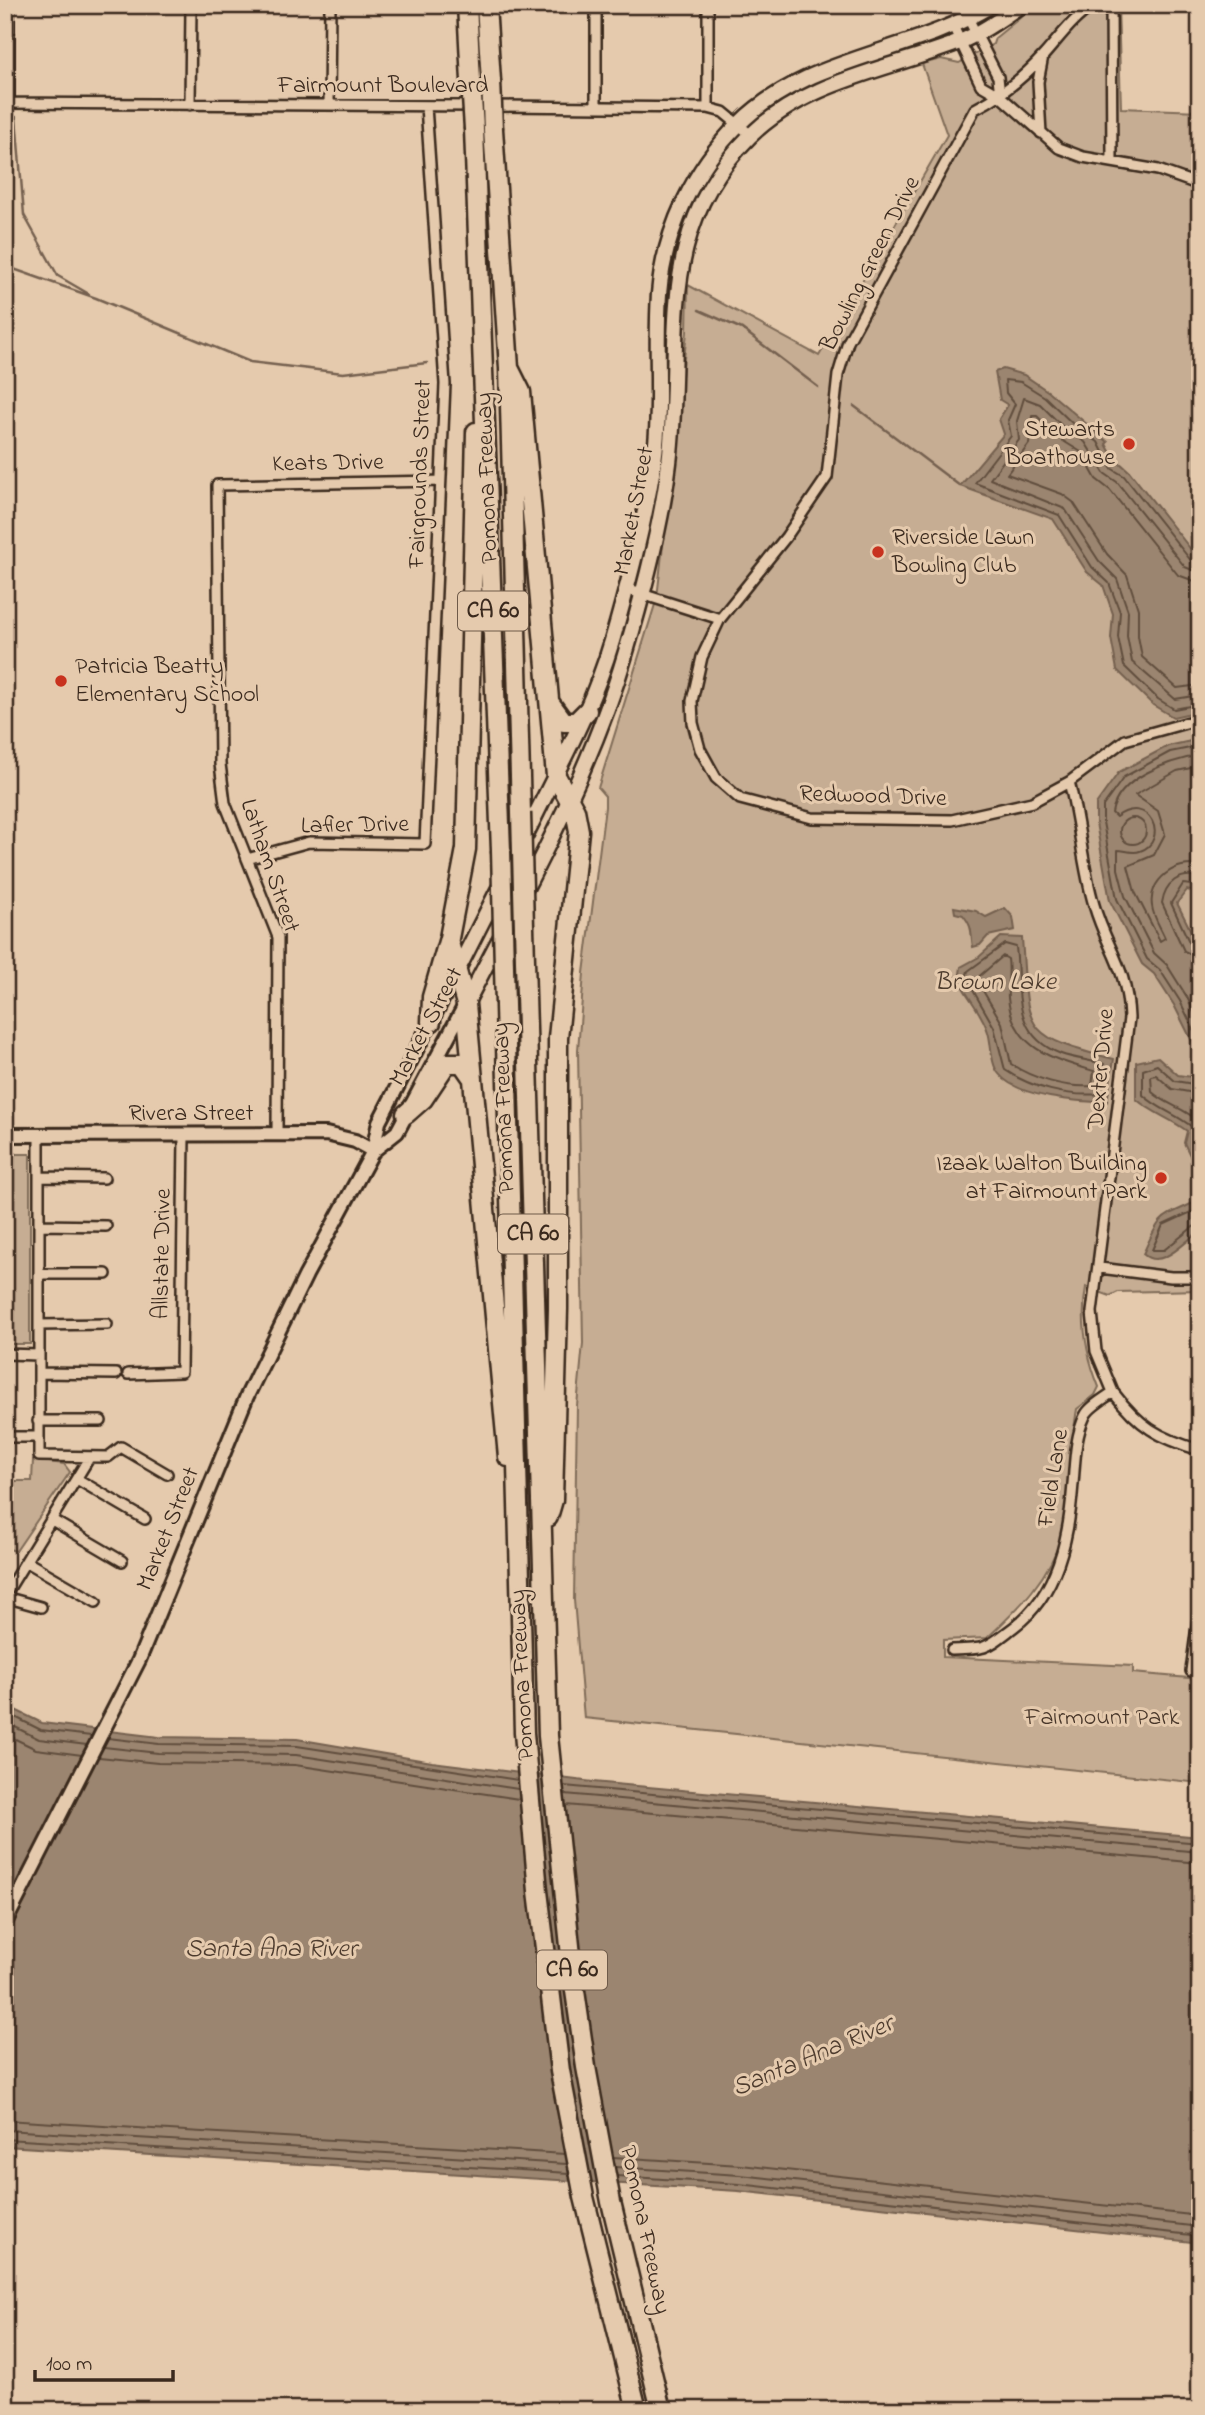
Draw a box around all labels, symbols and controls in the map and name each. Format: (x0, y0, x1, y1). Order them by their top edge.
street label: Fairmount Boulevard (276, 69, 489, 104)
street label: Bowling Green Drive (811, 170, 930, 359)
street label: Fairgrounds Street (400, 379, 442, 570)
street label: Pomona Freeway (468, 392, 509, 564)
place label: Stewarts Boathouse (1004, 413, 1115, 476)
marker: Stewarts Boathouse (1121, 436, 1137, 452)
street label: Market Street (605, 443, 665, 579)
street label: Keats Drive (272, 446, 384, 482)
place label: Riverside Lawn Bowling Club (891, 521, 1034, 584)
marker: Riverside Lawn Bowling Club (870, 544, 886, 560)
road number: CA 60 (458, 592, 528, 631)
place label: Patricia Beatty Elementary School (75, 650, 259, 714)
marker: Patricia Beatty Elementary School (53, 673, 69, 689)
street label: Redwood Drive (799, 777, 948, 817)
street label: Latham Street (230, 794, 308, 938)
street label: Lafler Drive (301, 808, 410, 844)
street label: Market Street (381, 961, 473, 1093)
water label: Brown Lake (934, 964, 1057, 1002)
street label: Dexter Drive (1079, 1007, 1125, 1132)
street label: Pomona Freeway (485, 1022, 526, 1194)
street label: Rivera Street (128, 1097, 254, 1132)
place label: Izaak Walton Building at Fairmount Park (936, 1147, 1147, 1210)
marker: Izaak Walton Building at Fairmount Park (1153, 1170, 1169, 1186)
street label: Allstate Drive (144, 1188, 182, 1320)
road number: CA 60 (498, 1214, 568, 1254)
street label: Field Lane (1029, 1426, 1079, 1530)
street label: Market Street (128, 1462, 210, 1596)
street label: Pomona Freeway (501, 1588, 546, 1762)
park label: Fairmount Park (1024, 1701, 1180, 1736)
water label: Santa Ana River (185, 1931, 360, 1969)
road number: CA 60 (537, 1951, 607, 1990)
water label: Santa Ana River (727, 2005, 902, 2108)
street label: Pomona Freeway (608, 2143, 679, 2318)
scale bar (35, 2338, 173, 2382)
text: 100 m (46, 2350, 92, 2380)

